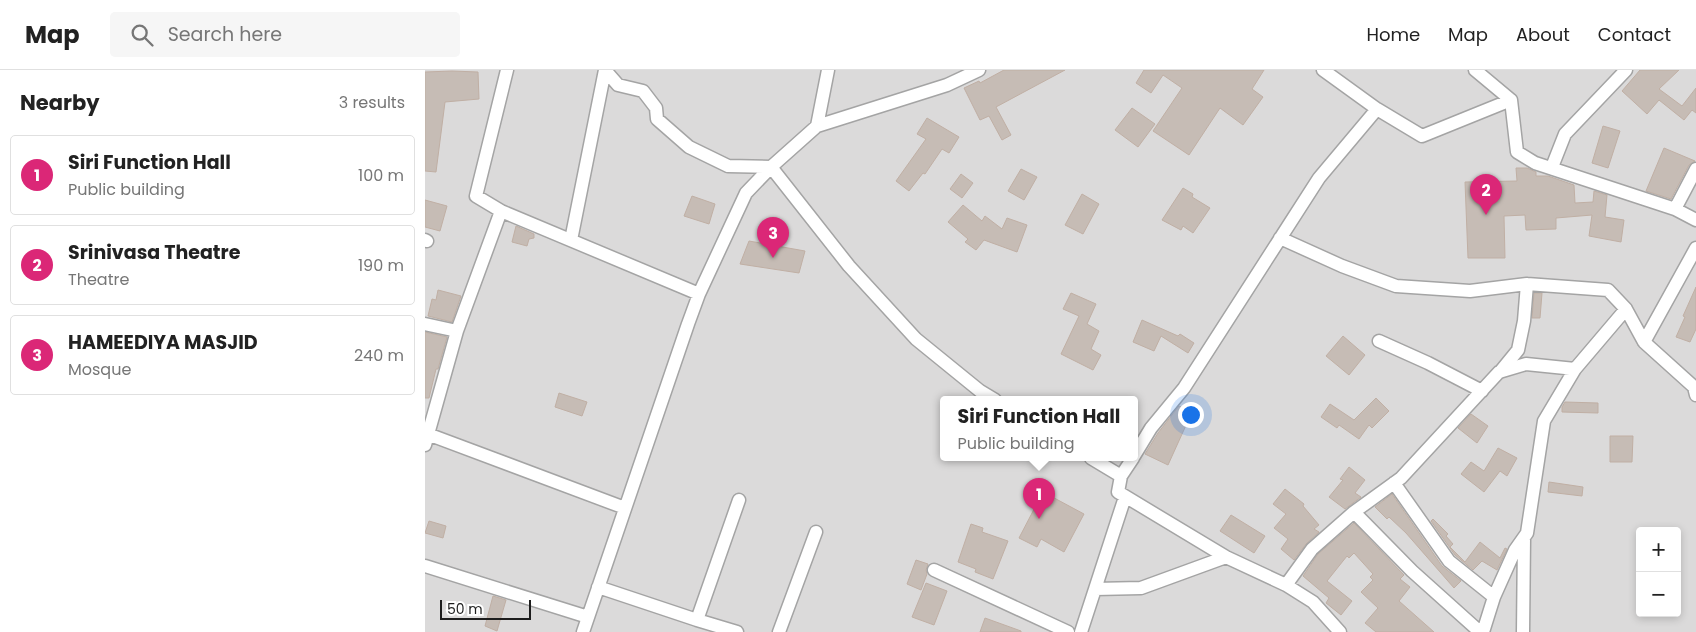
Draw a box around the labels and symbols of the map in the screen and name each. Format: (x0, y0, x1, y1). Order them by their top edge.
pin: 2 (1470, 174, 1502, 215)
pin: 3 (757, 217, 789, 258)
your location (1178, 402, 1204, 428)
pin: 1 (1023, 478, 1055, 519)
scale bar (440, 597, 531, 620)

